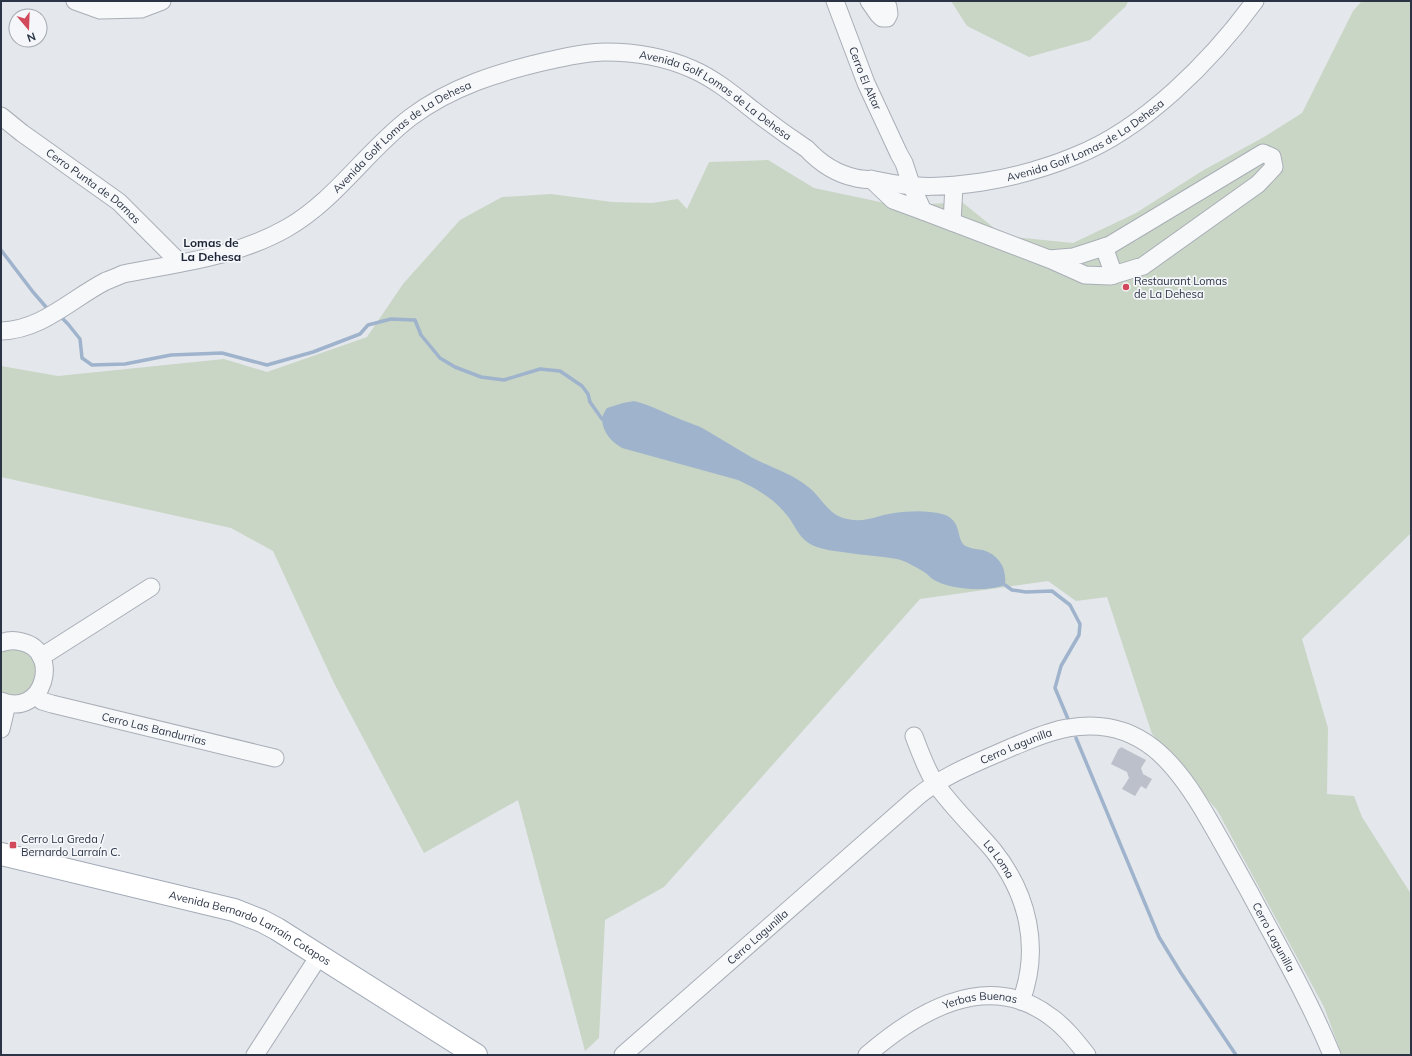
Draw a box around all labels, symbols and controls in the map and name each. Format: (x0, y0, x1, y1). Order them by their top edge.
north arrow (8, 8, 48, 48)
text: N (25, 29, 37, 45)
street label: Cerro El Altar (846, 45, 885, 112)
street label: Avenida Golf Lomas de La Dehesa (638, 47, 794, 143)
street label: Avenida Golf Lomas de La Dehesa (330, 78, 473, 196)
street label: Avenida Golf Lomas de La Dehesa (1005, 96, 1167, 184)
street label: Cerro Punta de Damas (43, 145, 144, 227)
district label: Lomas de La Dehesa (181, 235, 241, 264)
place label: Restaurant Lomas de La Dehesa (1134, 274, 1227, 301)
marker: Restaurant Lomas de La Dehesa (1121, 282, 1131, 292)
street label: Cerro Las Bandurrias (100, 709, 208, 748)
street label: Cerro Lagunilla (978, 725, 1054, 767)
place label: Cerro La Greda / Bernardo Larraín C. (21, 832, 120, 859)
street label: La Loma (980, 837, 1017, 881)
marker: Cerro La Greda / Bernardo Larraín C. (8, 840, 18, 850)
street label: Avenida Bernardo Larraín Cotapos (167, 888, 333, 968)
street label: Cerro Lagunilla (1249, 900, 1298, 974)
street label: Cerro Lagunilla (724, 906, 791, 968)
street label: Yerbas Buenas (940, 989, 1019, 1012)

